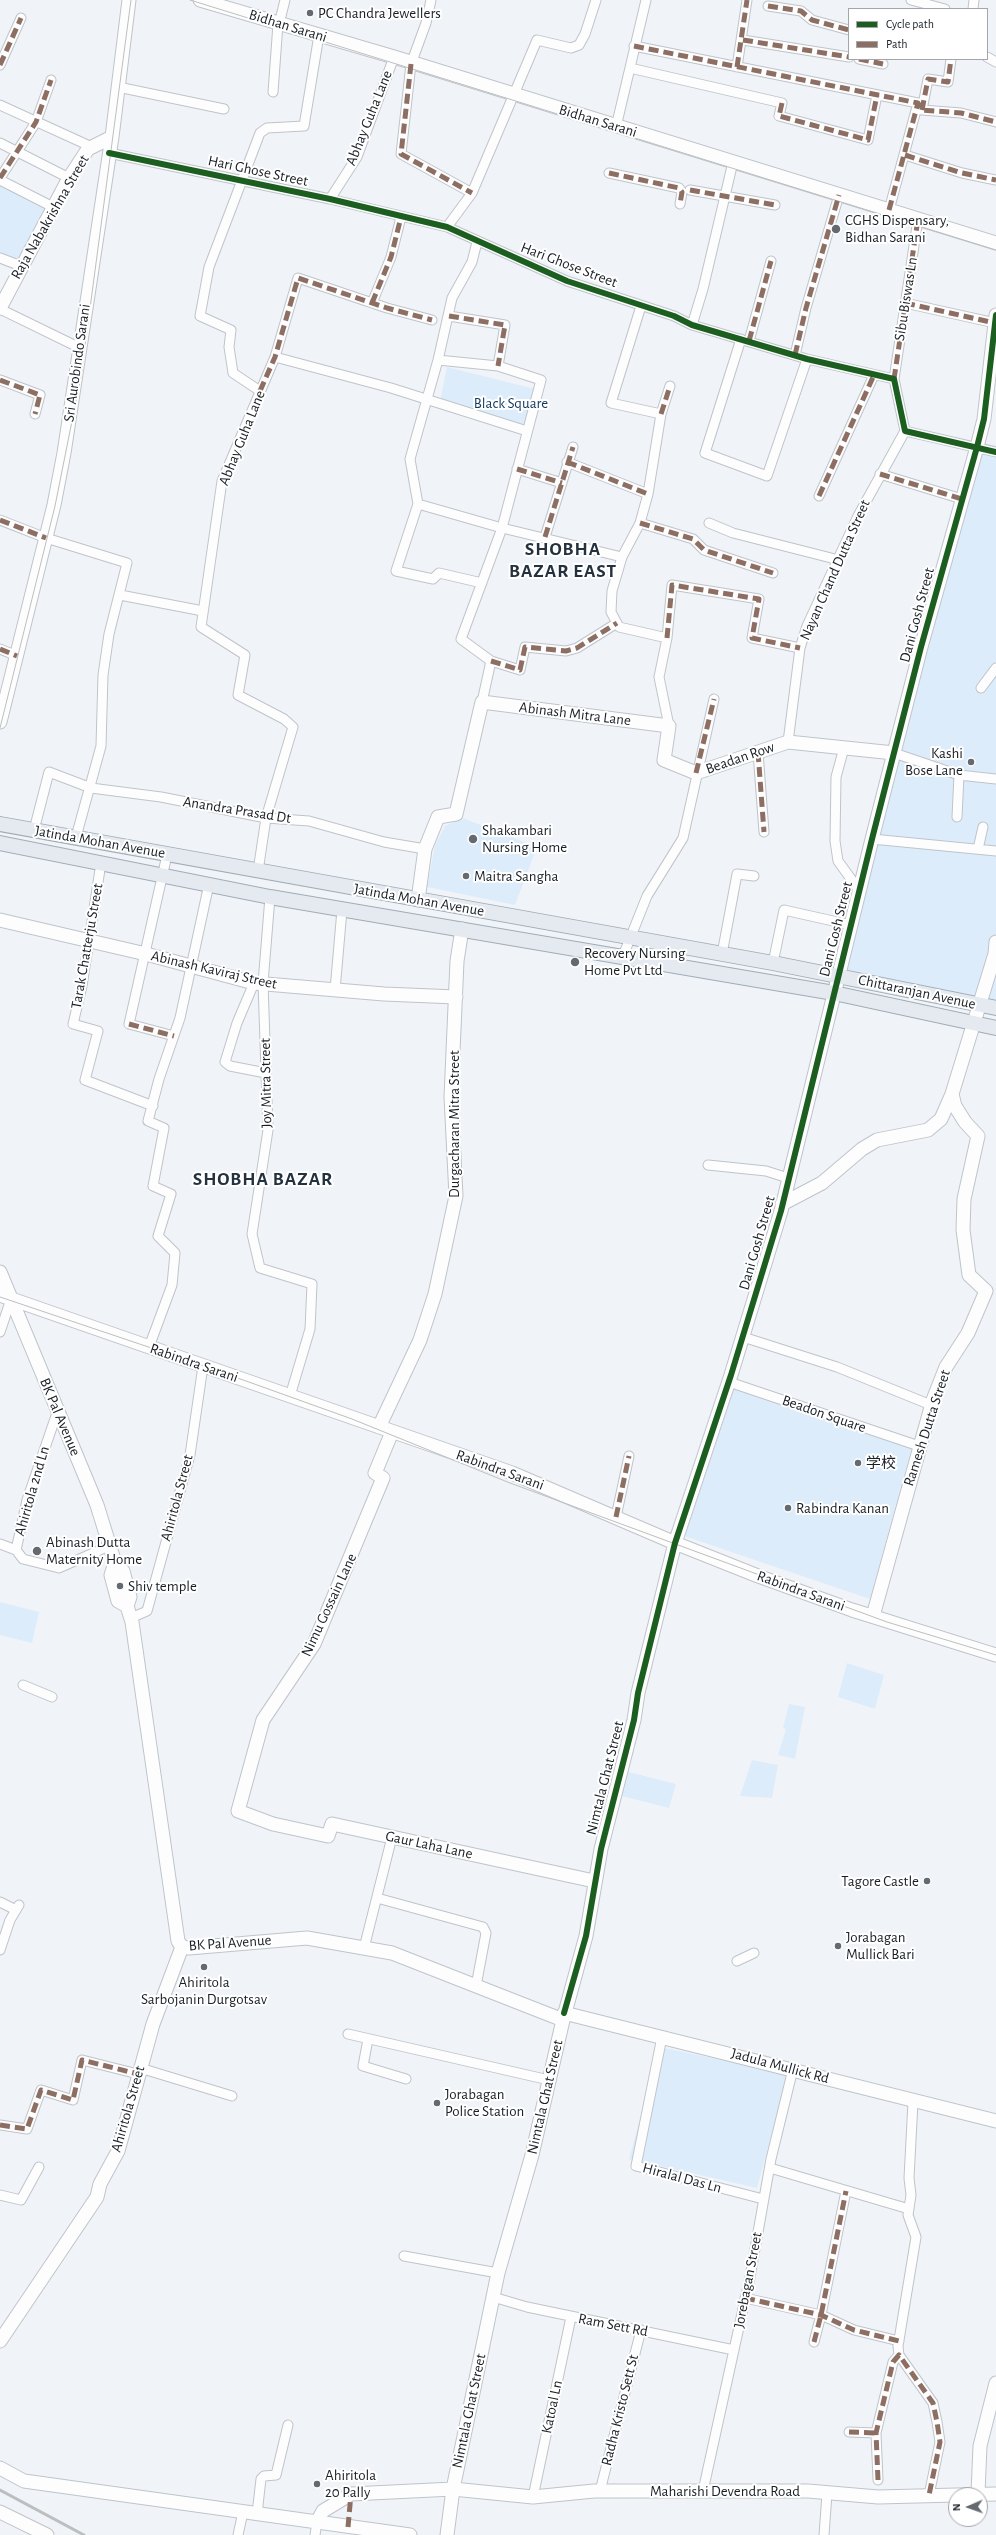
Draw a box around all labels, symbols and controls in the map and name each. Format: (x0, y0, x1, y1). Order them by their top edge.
place label: PC Chandra Jewellers (318, 4, 441, 22)
street label: Bidhan Sarani (247, 6, 329, 46)
marker: PC Chandra Jewellers (305, 8, 315, 18)
legend (848, 8, 988, 60)
text: Cycle path (886, 18, 934, 30)
text: Path (886, 38, 908, 50)
street label: Abhay Guha Lane (342, 68, 396, 168)
street label: Bidhan Sarani (557, 101, 639, 141)
street label: Raja Nabakrishna Street (7, 152, 93, 282)
street label: Hari Ghose Street (206, 152, 310, 190)
place label: CGHS Dispensary, Bidhan Sarani (845, 211, 949, 246)
marker: CGHS Dispensary, Bidhan Sarani (830, 223, 842, 235)
street label: Hari Ghose Street (518, 238, 620, 292)
street label: Sibu Biswas Ln (890, 256, 922, 342)
street label: Sri Aurobindo Sarani (60, 303, 94, 423)
street label: Abhay Guha Lane (215, 388, 269, 488)
park label: Black Square (474, 394, 548, 412)
street label: Nayan Chand Dutta Street (796, 497, 874, 643)
district label: SHOBHA BAZAR EAST (509, 538, 617, 582)
street label: Dani Gosh Street (896, 566, 938, 664)
street label: Abinash Mitra Lane (518, 698, 632, 730)
street label: Beadan Row (703, 738, 777, 778)
place label: Kashi Bose Lane (905, 744, 963, 779)
marker: Kashi Bose Lane (966, 757, 976, 767)
street label: Anandra Prasad Dt (182, 793, 292, 827)
place label: Shakambari Nursing Home (482, 821, 567, 856)
street label: Jatinda Mohan Avenue (33, 822, 167, 862)
marker: Shakambari Nursing Home (467, 833, 479, 845)
place label: Maitra Sangha (474, 867, 558, 885)
marker: Maitra Sangha (461, 871, 471, 881)
street label: Jatinda Mohan Avenue (352, 880, 486, 920)
street label: Dani Gosh Street (815, 880, 857, 978)
street label: Tarak Chatterju Street (67, 882, 107, 1010)
place label: Recovery Nursing Home Pvt Ltd (584, 944, 685, 979)
street label: Abinash Kaviraj Street (149, 947, 279, 993)
marker: Recovery Nursing Home Pvt Ltd (569, 956, 581, 968)
street label: Chittaranjan Avenue (857, 971, 977, 1013)
street label: Joy Mitra Street (256, 1038, 276, 1128)
street label: Durgacharan Mitra Street (445, 1050, 463, 1198)
district label: SHOBHA BAZAR (193, 1168, 333, 1190)
street label: Dani Gosh Street (735, 1194, 779, 1292)
street label: Rabindra Sarani (147, 1339, 241, 1387)
street label: Ramesh Dutta Street (900, 1368, 954, 1488)
street label: BK Pal Avenue (36, 1375, 84, 1459)
street label: Beadon Square (780, 1391, 868, 1437)
street label: Ahiritola 2nd Ln (11, 1444, 53, 1538)
street label: Rabindra Sarani (454, 1446, 546, 1494)
street label: Ahiritola Street (157, 1453, 197, 1543)
place label: 学校 (866, 1454, 896, 1472)
marker: 学校 (853, 1458, 863, 1468)
place label: Rabindra Kanan (796, 1499, 889, 1517)
marker: Rabindra Kanan (783, 1503, 793, 1513)
place label: Abinash Dutta Maternity Home (46, 1533, 142, 1568)
marker: Abinash Dutta Maternity Home (31, 1545, 43, 1557)
street label: Nimu Gossain Lane (297, 1551, 361, 1659)
street label: Rabindra Sarani (755, 1567, 847, 1615)
place label: Shiv temple (128, 1577, 197, 1595)
marker: Shiv temple (115, 1581, 125, 1591)
street label: Nimtala Ghat Street (582, 1719, 628, 1837)
street label: Gaur Laha Lane (384, 1827, 474, 1863)
place label: Tagore Castle (841, 1872, 919, 1890)
marker: Tagore Castle (922, 1876, 932, 1886)
place label: Jorabagan Mullick Bari (846, 1928, 915, 1963)
street label: BK Pal Avenue (188, 1931, 272, 1955)
marker: Jorabagan Mullick Bari (833, 1941, 843, 1951)
marker: Ahiritola Sarbojanin Durgotsav (199, 1962, 209, 1972)
place label: Ahiritola Sarbojanin Durgotsav (141, 1973, 267, 2008)
street label: Nimtala Ghat Street (523, 2038, 567, 2156)
street label: Jadula Mullick Rd (729, 2044, 831, 2088)
street label: Ahiritola Street (107, 2064, 149, 2154)
place label: Jorabagan Police Station (445, 2085, 524, 2120)
marker: Jorabagan Police Station (432, 2098, 442, 2108)
street label: Hiralal Das Ln (641, 2159, 723, 2197)
street label: Jorebagan Street (730, 2230, 766, 2330)
street label: Ram Sett Rd (577, 2309, 649, 2341)
street label: Nimtala Ghat Street (448, 2352, 490, 2470)
street label: Radha Kristo Sett St (597, 2353, 643, 2467)
street label: Katoal Ln (538, 2379, 566, 2435)
place label: Ahiritola 20 Pally (325, 2466, 376, 2501)
marker: Ahiritola 20 Pally (312, 2479, 322, 2489)
street label: Maharishi Devendra Road (650, 2482, 800, 2500)
north arrow (948, 2487, 988, 2527)
text: N (951, 2503, 962, 2511)

